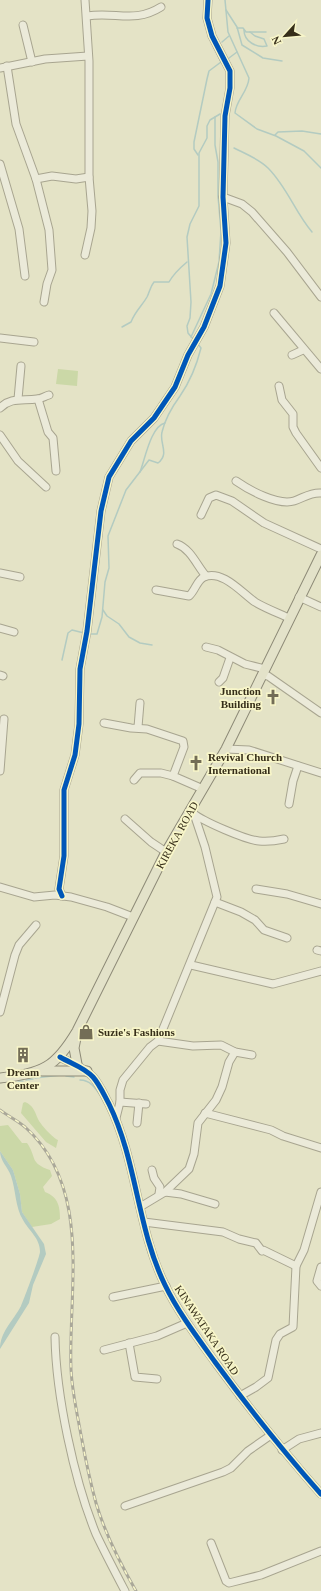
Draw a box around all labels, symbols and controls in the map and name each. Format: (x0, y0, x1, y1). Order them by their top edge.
north arrow (265, 16, 305, 56)
text: N (269, 34, 283, 47)
place label: Junction Building (220, 685, 261, 710)
church icon: Junction Building (264, 688, 282, 706)
place label: Revival Church International (208, 751, 282, 776)
church icon: Revival Church International (187, 754, 205, 772)
street label: KIREKA ROAD (154, 799, 200, 871)
shop icon: Suzie's Fashions (77, 1023, 95, 1041)
place label: Suzie's Fashions (98, 1026, 175, 1038)
building icon: Dream Center (14, 1046, 32, 1064)
place label: Dream Center (7, 1066, 39, 1091)
street label: KINAWATAKA ROAD (173, 1283, 241, 1377)

